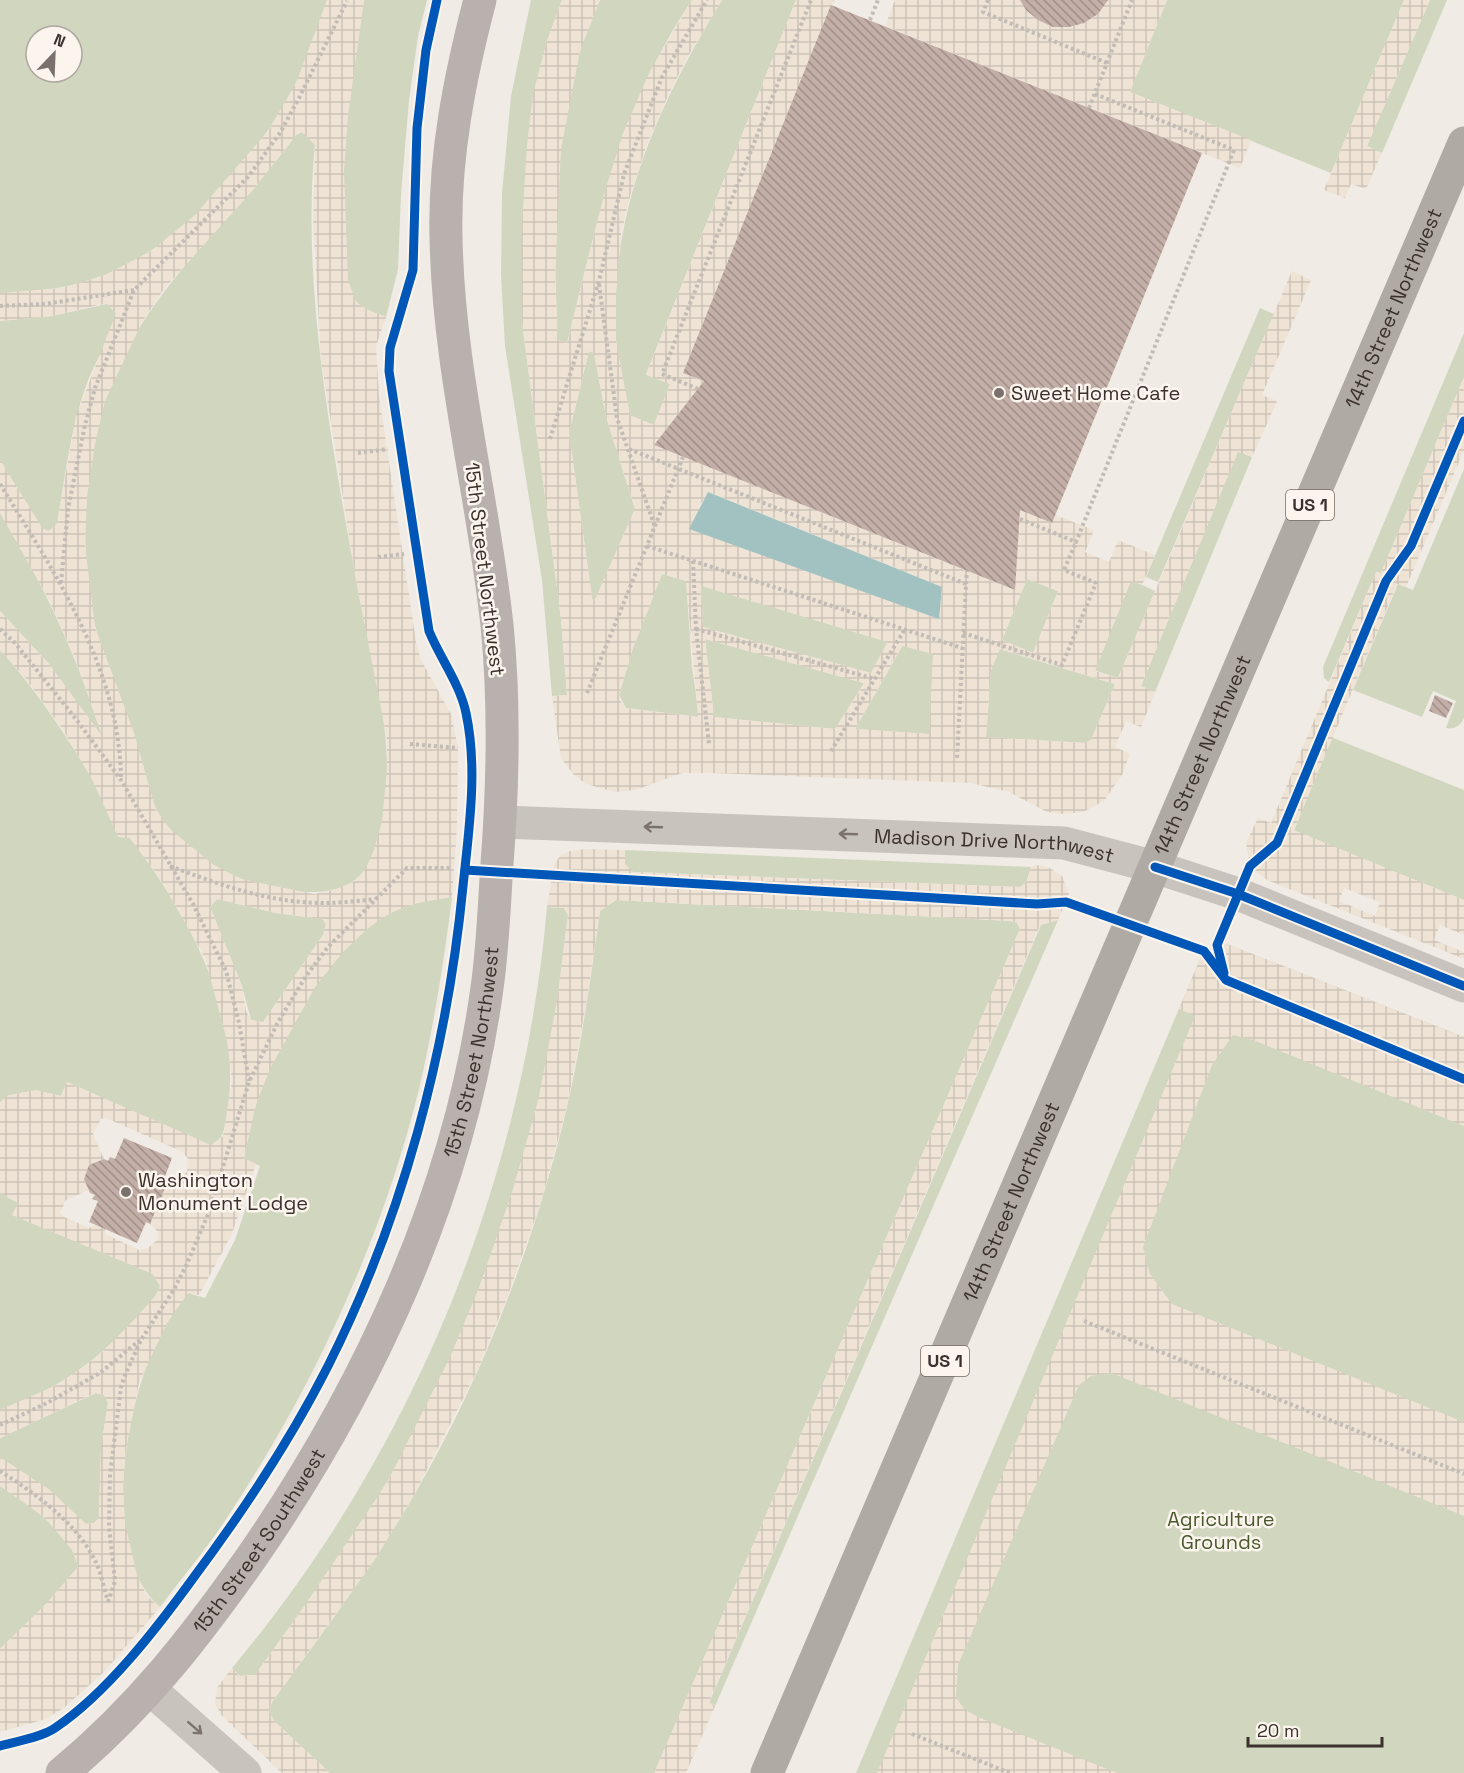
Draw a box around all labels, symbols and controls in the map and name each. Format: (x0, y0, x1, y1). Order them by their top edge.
north arrow (24, 24, 84, 84)
text: N (51, 29, 69, 52)
street label: 14th Street Northwest (1339, 204, 1448, 412)
place label: Sweet Home Cafe (1011, 380, 1180, 406)
marker: Sweet Home Cafe (992, 386, 1006, 400)
street label: 15th Street Northwest (459, 461, 511, 677)
road number: US 1 (1286, 490, 1334, 520)
street label: 14th Street Northwest (1148, 651, 1257, 859)
one-way arrow (644, 822, 664, 833)
street label: Madison Drive Northwest (873, 823, 1117, 869)
one-way arrow (839, 828, 859, 839)
street label: 15th Street Northwest (437, 945, 505, 1161)
street label: 14th Street Northwest (957, 1098, 1065, 1306)
place label: Washington Monument Lodge (138, 1167, 308, 1216)
marker: Washington Monument Lodge (119, 1185, 133, 1199)
road number: US 1 (921, 1346, 969, 1376)
street label: 15th Street Southwest (187, 1443, 331, 1639)
park label: Agriculture Grounds (1167, 1506, 1275, 1555)
scale bar (1248, 1710, 1382, 1748)
text: 20 m (1257, 1719, 1300, 1742)
one-way arrow (188, 1721, 203, 1735)

